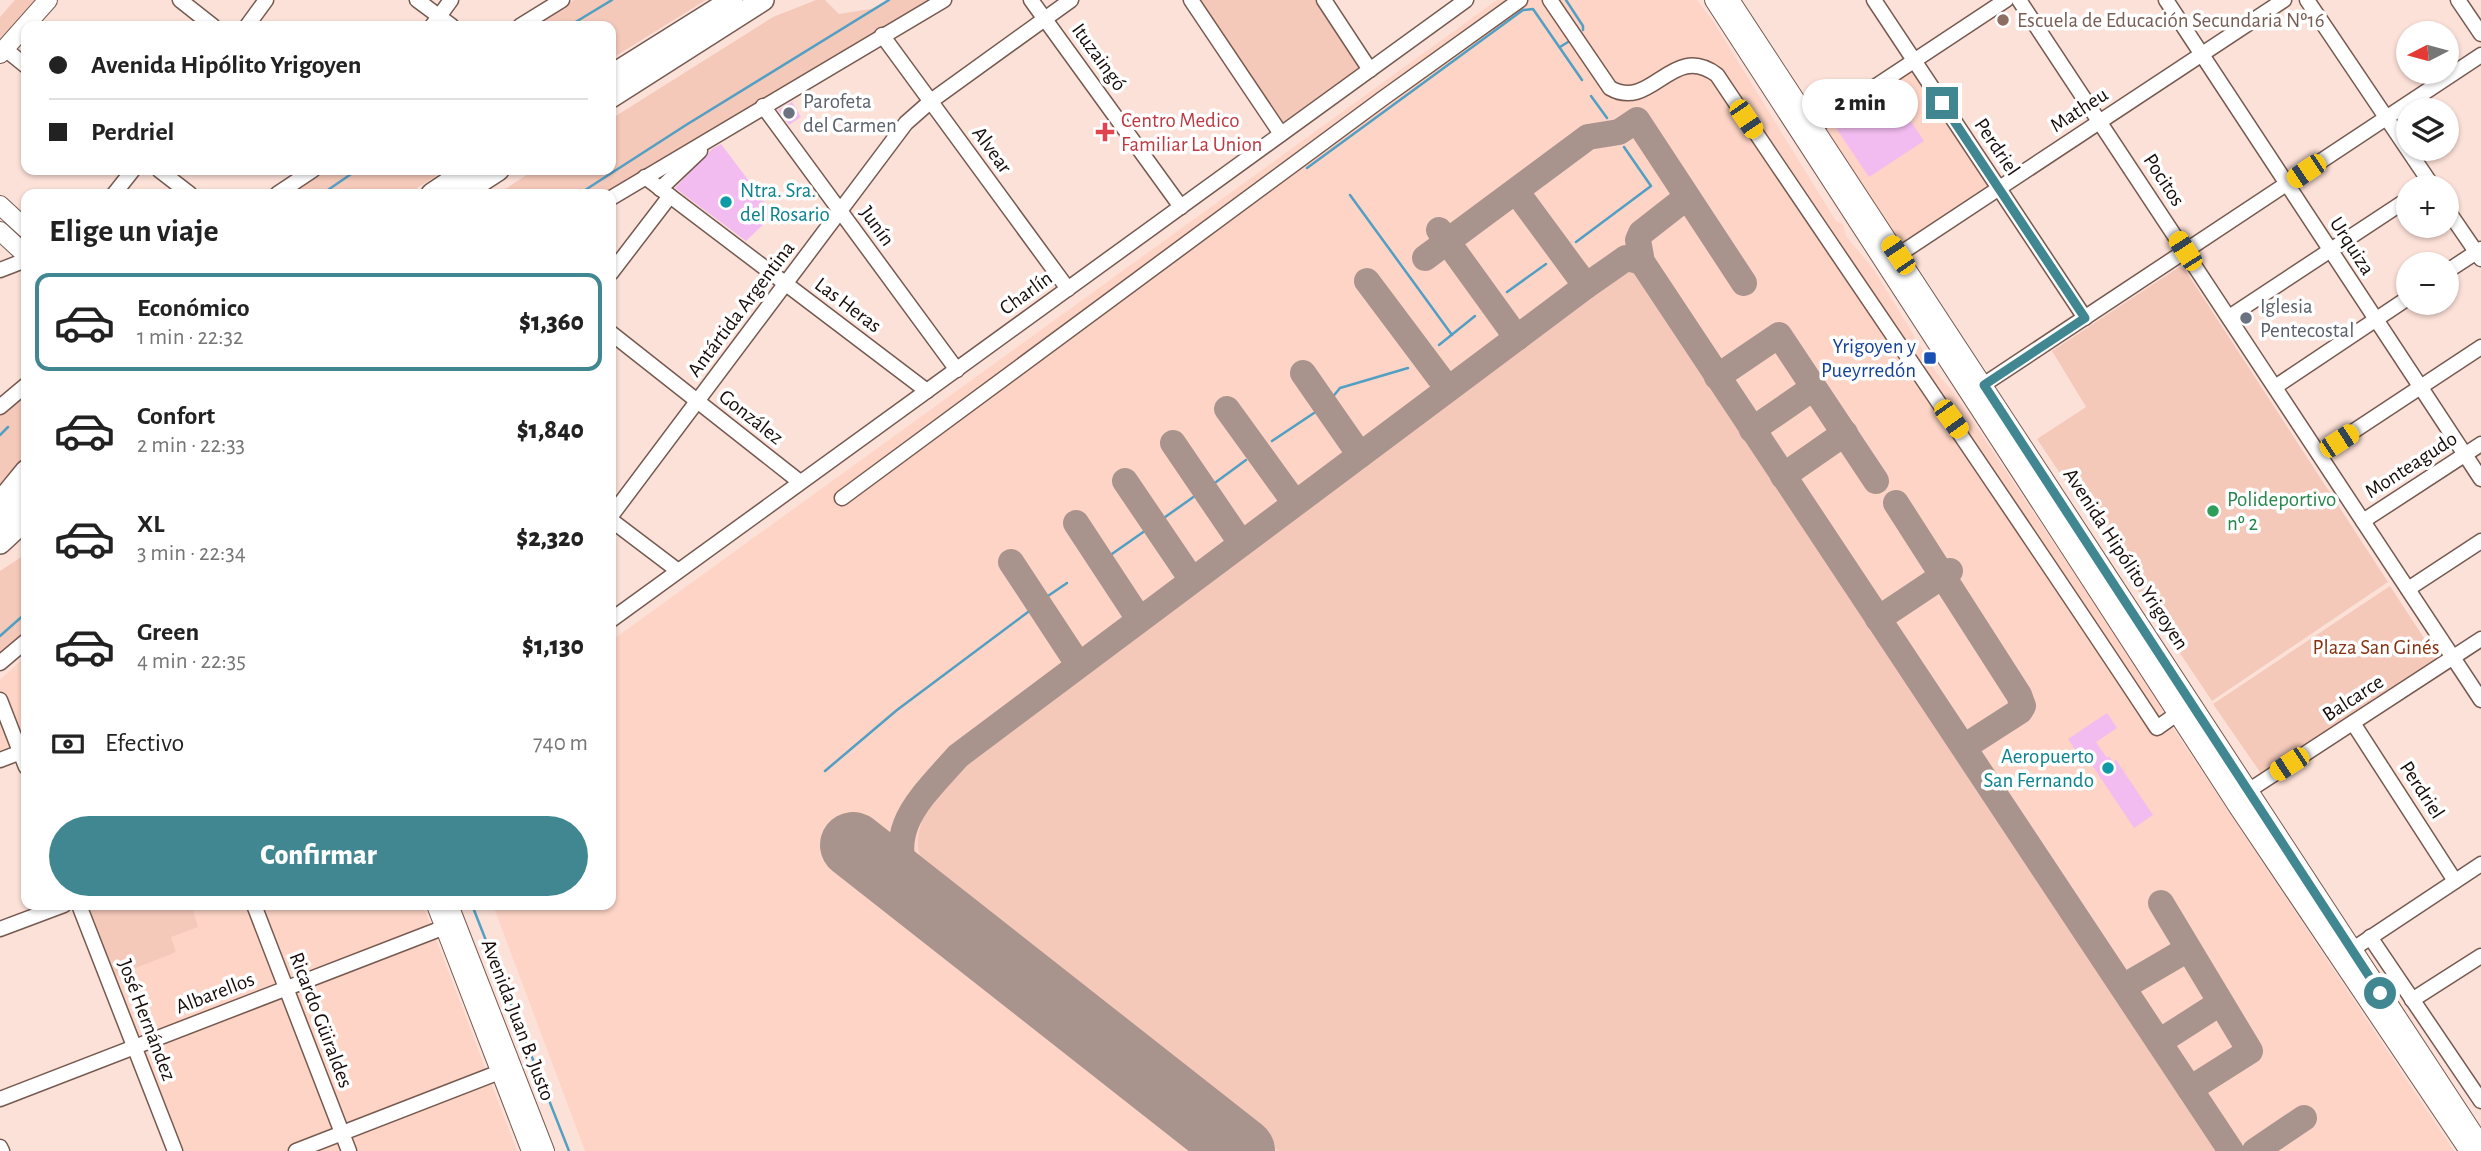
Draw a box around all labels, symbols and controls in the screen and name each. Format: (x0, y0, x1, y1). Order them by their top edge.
place label: Escuela de Educación Secundaria Nº16 (2017, 10, 2325, 31)
marker: Escuela de Educación Secundaria Nº16 (1995, 12, 2011, 28)
street label: Ituzaingó (1068, 19, 1130, 95)
north arrow (2396, 21, 2459, 84)
map controls (2396, 21, 2459, 315)
text: Avenida Hipólito Yrigoyen (91, 52, 362, 78)
callout: 2 min (1802, 78, 1918, 128)
street label: Matheu (2046, 84, 2112, 136)
route end (1926, 87, 1958, 119)
place label: Parofeta del Carmen (803, 91, 897, 136)
text: 2 min (1834, 92, 1886, 115)
car (1726, 96, 1767, 142)
button: layers (2396, 98, 2459, 161)
marker: Parofeta del Carmen (781, 105, 797, 121)
place label: Centro Medico Familiar La Union (1121, 110, 1262, 155)
street label: Perdriel (1970, 115, 2024, 179)
text: Perdriel (91, 119, 174, 145)
marker: Centro Medico Familiar La Union (1095, 122, 1115, 142)
street label: Alvear (968, 123, 1016, 177)
street label: Pocitos (2139, 150, 2189, 210)
car (2283, 151, 2330, 191)
button: + (2396, 175, 2459, 238)
place label: Ntra. Sra. del Rosario (740, 180, 830, 225)
marker: Ntra. Sra. del Rosario (718, 194, 734, 210)
street label: Junín (856, 202, 898, 250)
street label: Urquiza (2326, 213, 2378, 279)
text: Elige un viaje (49, 215, 219, 247)
car (2165, 228, 2206, 274)
car (1878, 232, 1919, 278)
street label: Antártida Argentina (683, 237, 799, 381)
button: − (2396, 252, 2459, 315)
street label: Charlín (996, 267, 1056, 319)
street label: Las Heras (811, 273, 885, 337)
icon: car (53, 291, 116, 354)
text: Económico (137, 295, 250, 321)
place label: Iglesia Pentecostal (2260, 296, 2354, 341)
text: $1,360 (519, 309, 584, 335)
marker: Iglesia Pentecostal (2238, 310, 2254, 326)
text: 1 min · 22:32 (137, 326, 244, 349)
place label: Yrigoyen y Pueyrredón (1821, 336, 1916, 381)
marker: Yrigoyen y Pueyrredón (1922, 350, 1938, 366)
street label: González (715, 386, 787, 448)
car (1931, 396, 1972, 442)
icon: car (53, 399, 116, 462)
text: Confort (137, 403, 215, 429)
text: $1,840 (517, 417, 584, 443)
car (2316, 421, 2363, 461)
street label: Monteagudo (2361, 428, 2461, 502)
text: 2 min · 22:33 (137, 434, 245, 457)
street label: Avenida Hipólito Yrigoyen (2059, 464, 2193, 654)
place label: Polideportivo nº 2 (2227, 489, 2336, 534)
marker: Polideportivo nº 2 (2205, 503, 2221, 519)
icon: car (53, 507, 116, 570)
text: XL (137, 511, 164, 537)
text: $2,320 (516, 525, 584, 551)
text: 3 min · 22:34 (137, 542, 246, 565)
icon: car (53, 615, 116, 678)
text: Green (137, 619, 199, 645)
text: $1,130 (522, 633, 584, 659)
park label: Plaza San Ginés (2313, 637, 2439, 658)
text: 4 min · 22:35 (137, 650, 246, 673)
street label: Balcarce (2319, 671, 2387, 725)
icon: cash (49, 725, 87, 763)
text: Efectivo (105, 730, 184, 756)
text: 740 m (533, 732, 588, 755)
car (2266, 744, 2313, 784)
place label: Aeropuerto San Fernando (1984, 746, 2094, 791)
street label: Perdriel (2396, 757, 2448, 823)
marker: Aeropuerto San Fernando (2100, 760, 2116, 776)
button: Confirmar (49, 816, 588, 896)
street label: Avenida Juan B. Justo (478, 936, 558, 1104)
street label: Ricardo Güiraldes (286, 949, 356, 1091)
street label: José Hernández (114, 956, 180, 1084)
street label: Albarellos (173, 968, 257, 1018)
route start (2364, 977, 2396, 1009)

